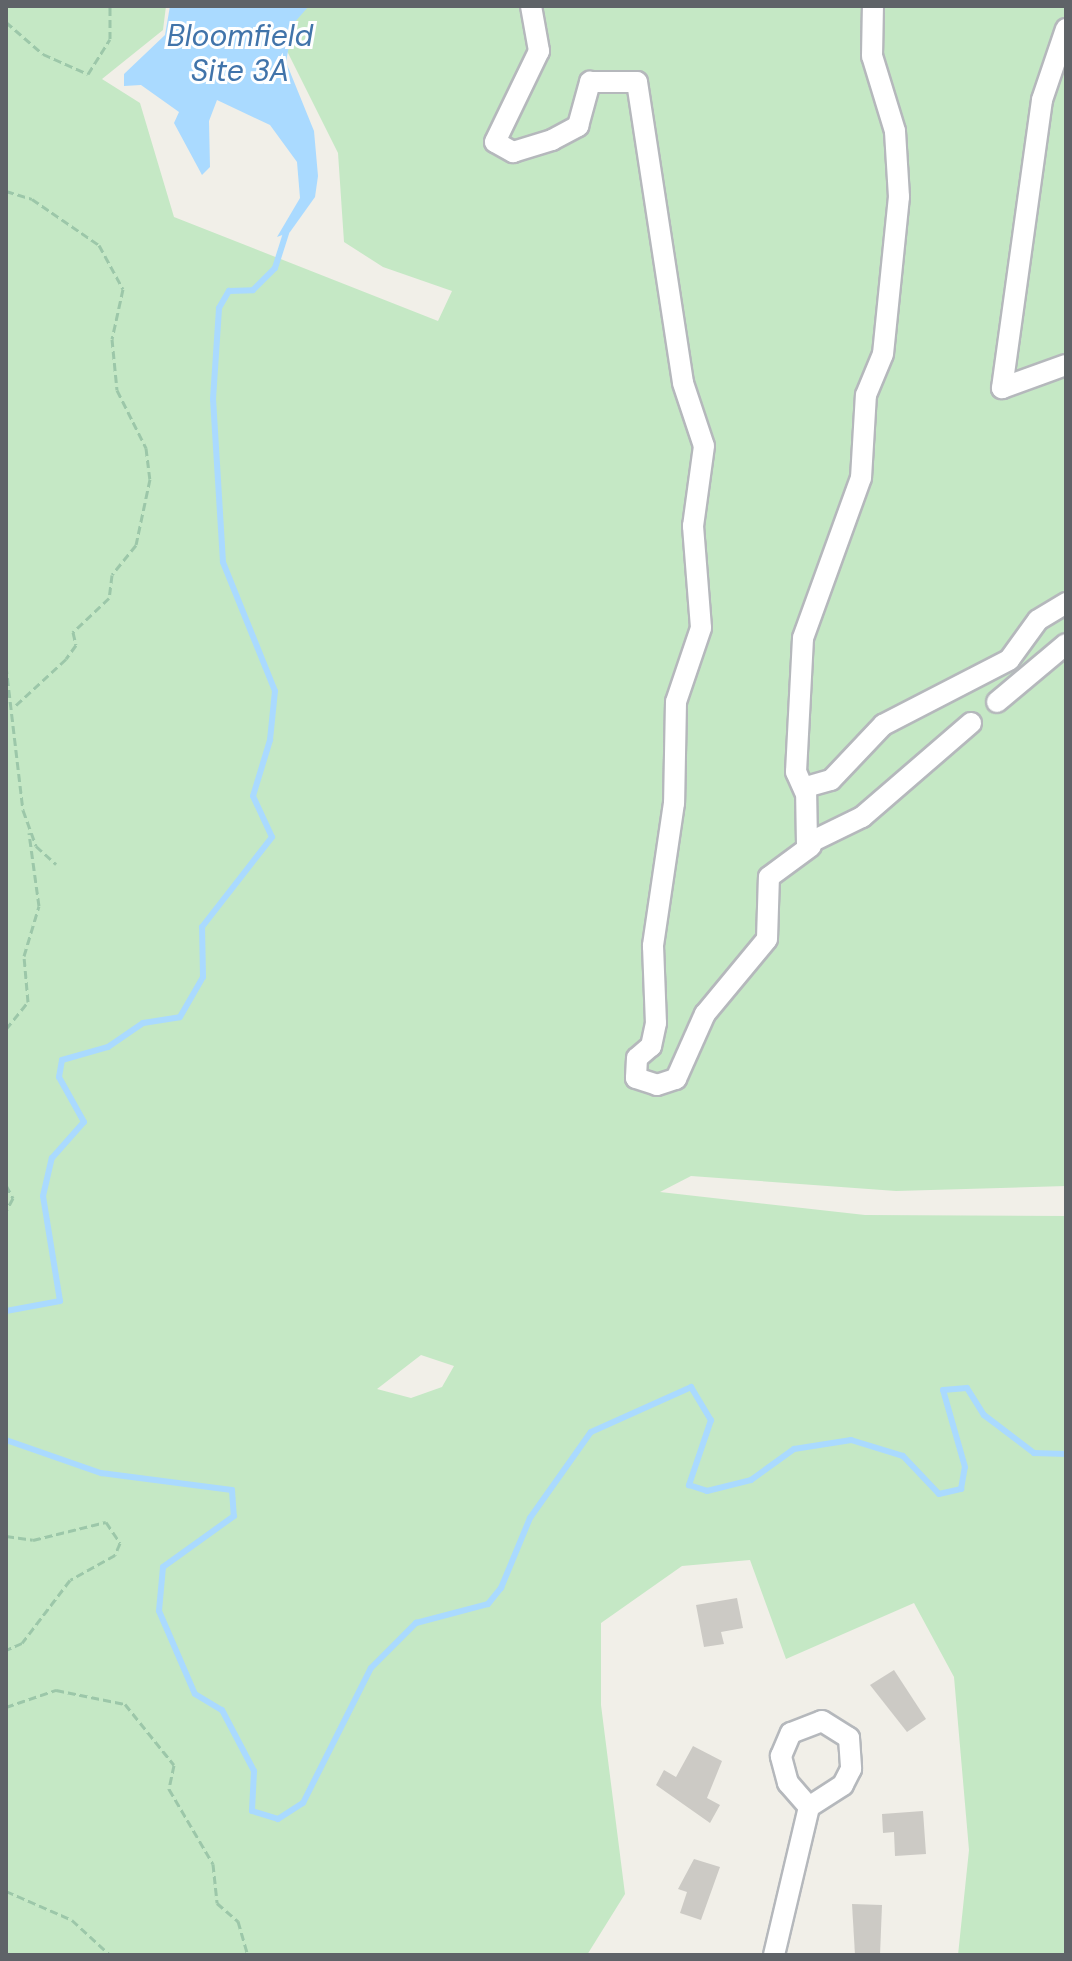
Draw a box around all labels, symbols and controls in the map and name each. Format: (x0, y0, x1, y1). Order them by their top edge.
water label: Bloomfield Site 3A (167, 18, 313, 88)

